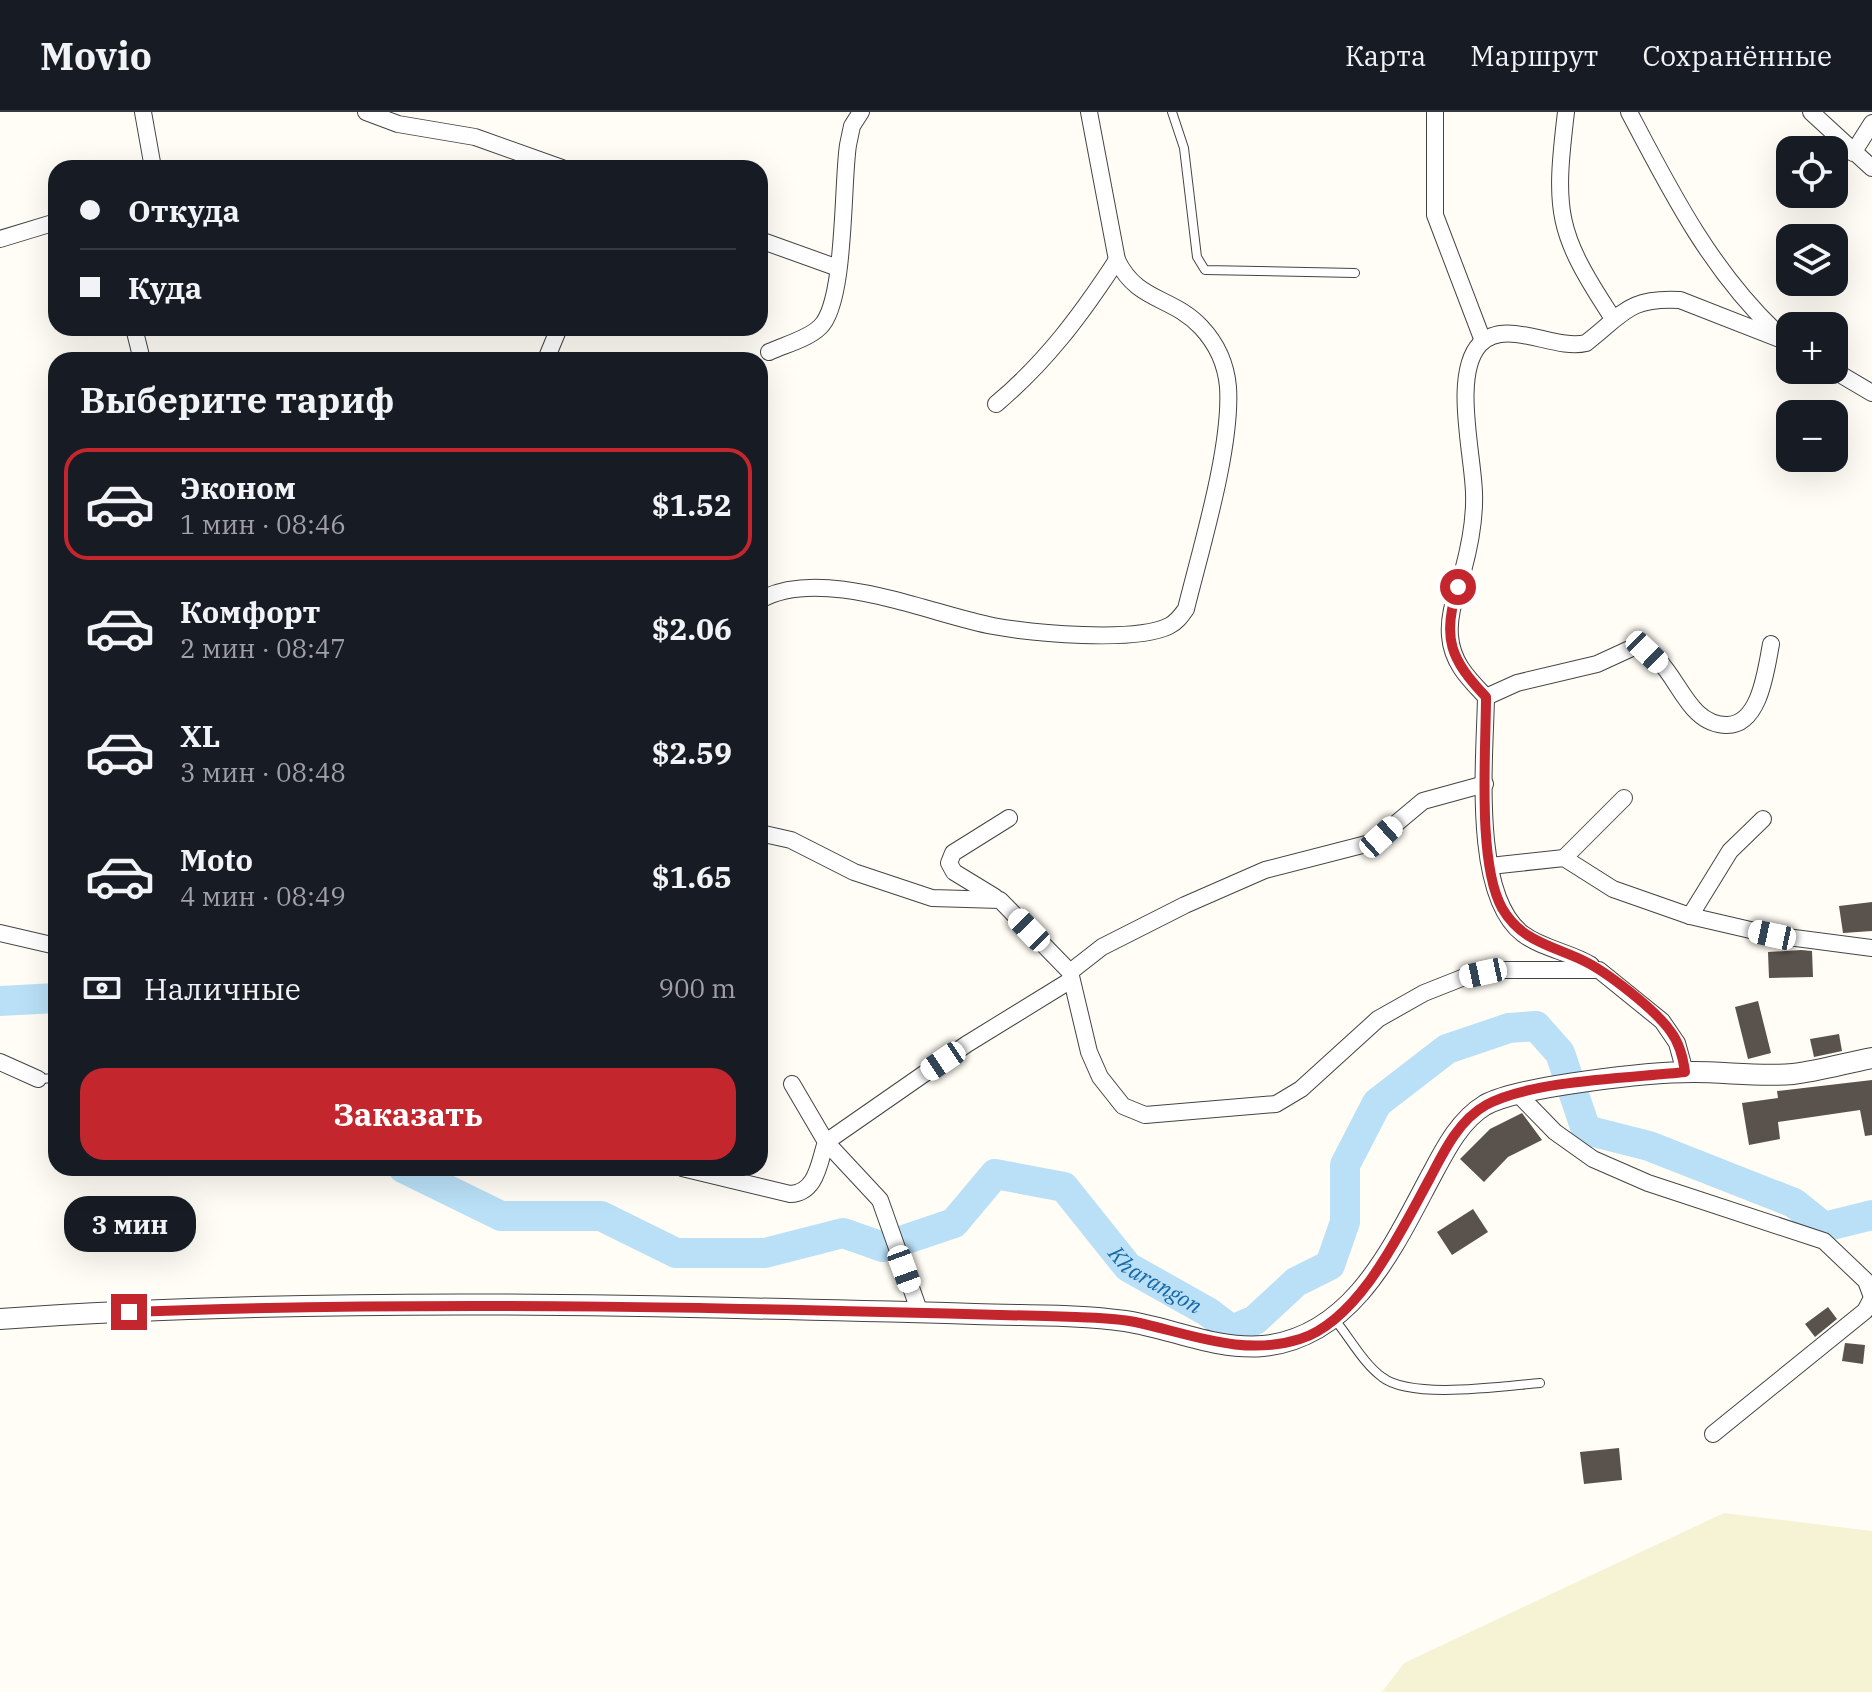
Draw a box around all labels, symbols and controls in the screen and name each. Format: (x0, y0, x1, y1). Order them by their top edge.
text: Movio (40, 31, 152, 80)
text: Карта (1345, 37, 1426, 74)
text: Маршрут (1470, 37, 1598, 74)
text: Сохранённые (1642, 37, 1832, 74)
map controls (1776, 136, 1848, 472)
button: locate (1776, 136, 1848, 208)
text: Откуда (128, 191, 240, 230)
button: layers (1776, 224, 1848, 296)
text: Куда (128, 268, 202, 307)
button: + (1776, 312, 1848, 384)
text: Выберите тариф (80, 376, 394, 423)
button: − (1776, 400, 1848, 472)
icon: car (84, 468, 156, 540)
text: Эконом (180, 468, 296, 507)
text: $1.52 (652, 485, 732, 524)
text: 1 мин · 08:46 (180, 507, 346, 541)
route start (1440, 569, 1476, 605)
icon: car (84, 592, 156, 664)
text: Комфорт (180, 592, 321, 631)
text: $2.06 (652, 609, 732, 648)
car (1621, 627, 1673, 677)
text: 2 мин · 08:47 (180, 631, 346, 665)
icon: car (84, 716, 156, 788)
text: XL (180, 716, 220, 755)
text: $2.59 (652, 733, 732, 772)
text: 3 мин · 08:48 (180, 755, 346, 789)
car (1355, 812, 1407, 862)
icon: car (84, 840, 156, 912)
text: Moto (180, 840, 253, 879)
text: $1.65 (652, 857, 732, 896)
text: 4 мин · 08:49 (180, 879, 346, 913)
car (1004, 904, 1054, 956)
car (1746, 918, 1798, 952)
car (1457, 956, 1509, 990)
icon: cash (80, 966, 124, 1010)
text: Наличные (144, 969, 301, 1008)
text: 900 m (658, 971, 736, 1005)
car (916, 1038, 970, 1084)
button: Заказать (80, 1068, 736, 1160)
callout: 3 мин (63, 1196, 195, 1252)
text: 3 мин (92, 1207, 168, 1241)
water label: Kharangon (1102, 1239, 1208, 1320)
car (885, 1242, 923, 1296)
route end (111, 1294, 147, 1330)

